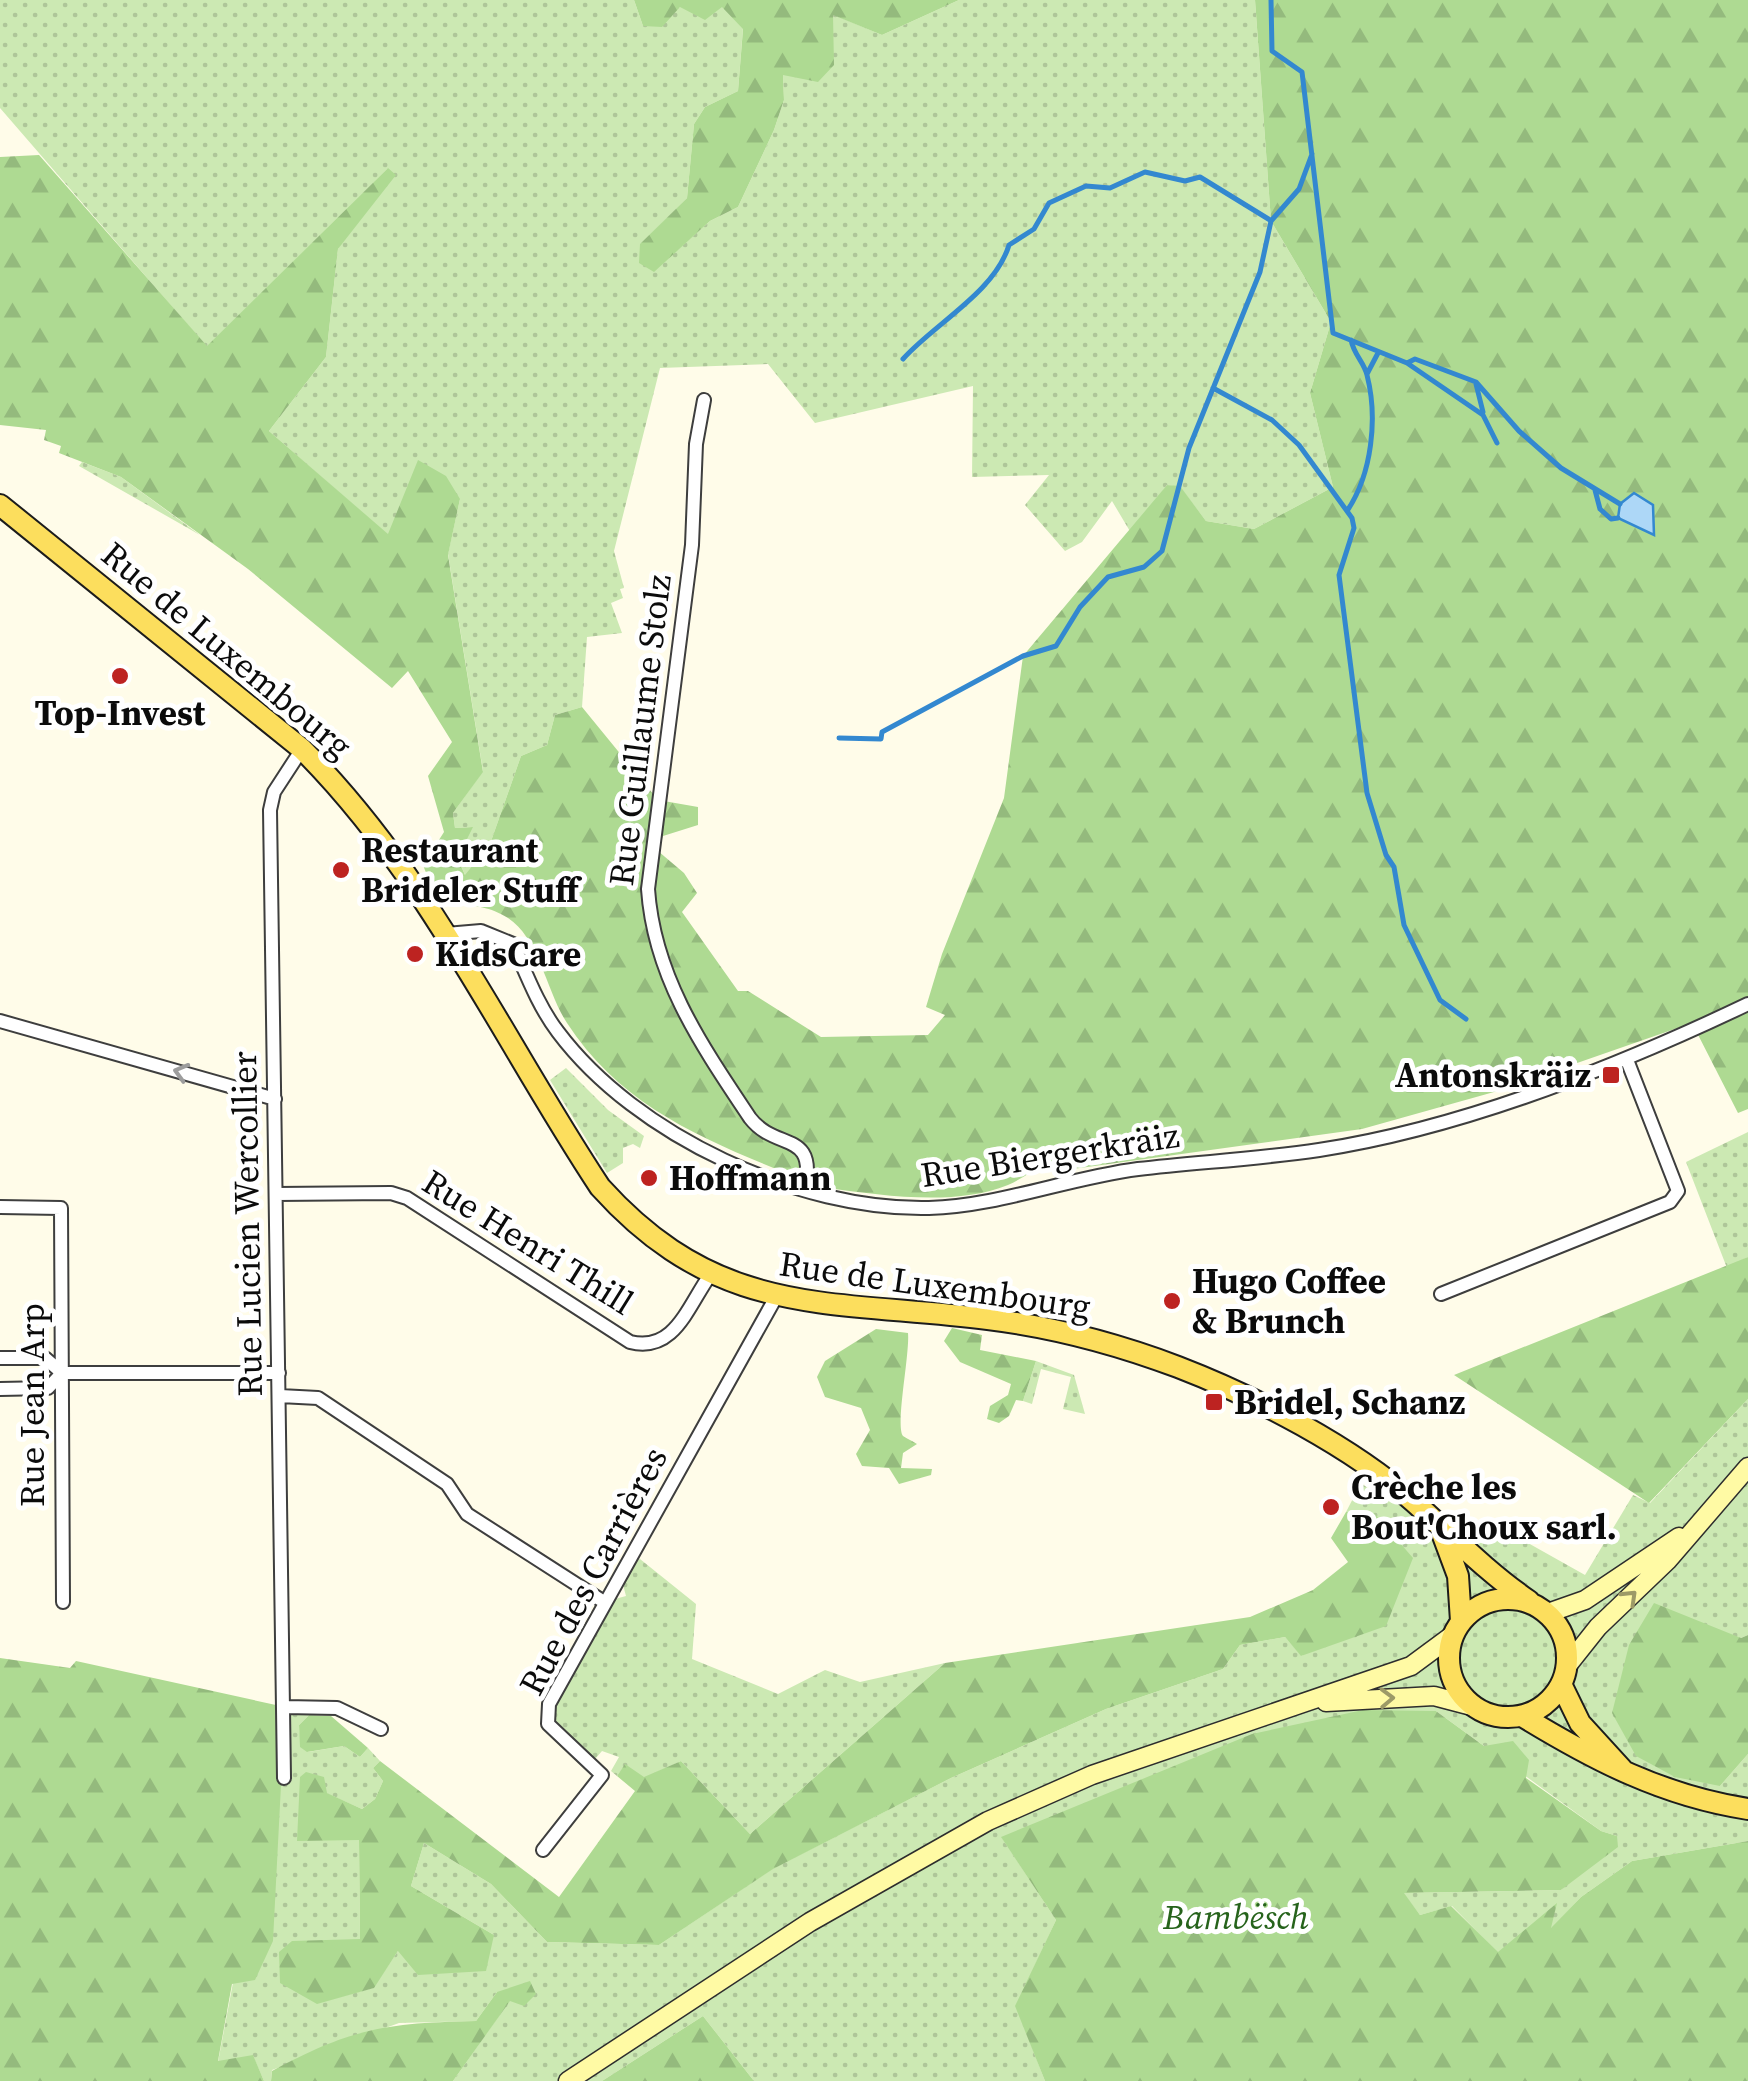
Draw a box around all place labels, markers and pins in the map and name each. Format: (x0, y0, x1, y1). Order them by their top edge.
marker: Top-Invest (109, 665, 131, 687)
place label: Top-Invest (35, 689, 206, 737)
place label: Restaurant Brideler Stuff (361, 826, 583, 914)
marker: Restaurant Brideler Stuff (330, 859, 352, 881)
place label: KidsCare (435, 930, 581, 978)
marker: KidsCare (404, 943, 426, 965)
place label: Antonskräiz (1395, 1051, 1591, 1099)
marker: Antonskräiz (1600, 1064, 1622, 1086)
place label: Hoffmann (669, 1154, 831, 1202)
marker: Hoffmann (638, 1167, 660, 1189)
place label: Hugo Coffee & Brunch (1192, 1257, 1386, 1345)
marker: Hugo Coffee & Brunch (1161, 1290, 1183, 1312)
place label: Bridel, Schanz (1234, 1378, 1465, 1426)
marker: Bridel, Schanz (1203, 1391, 1225, 1413)
place label: Crèche les Bout'Choux sarl. (1351, 1463, 1617, 1551)
marker: Crèche les Bout'Choux sarl. (1320, 1496, 1342, 1518)

